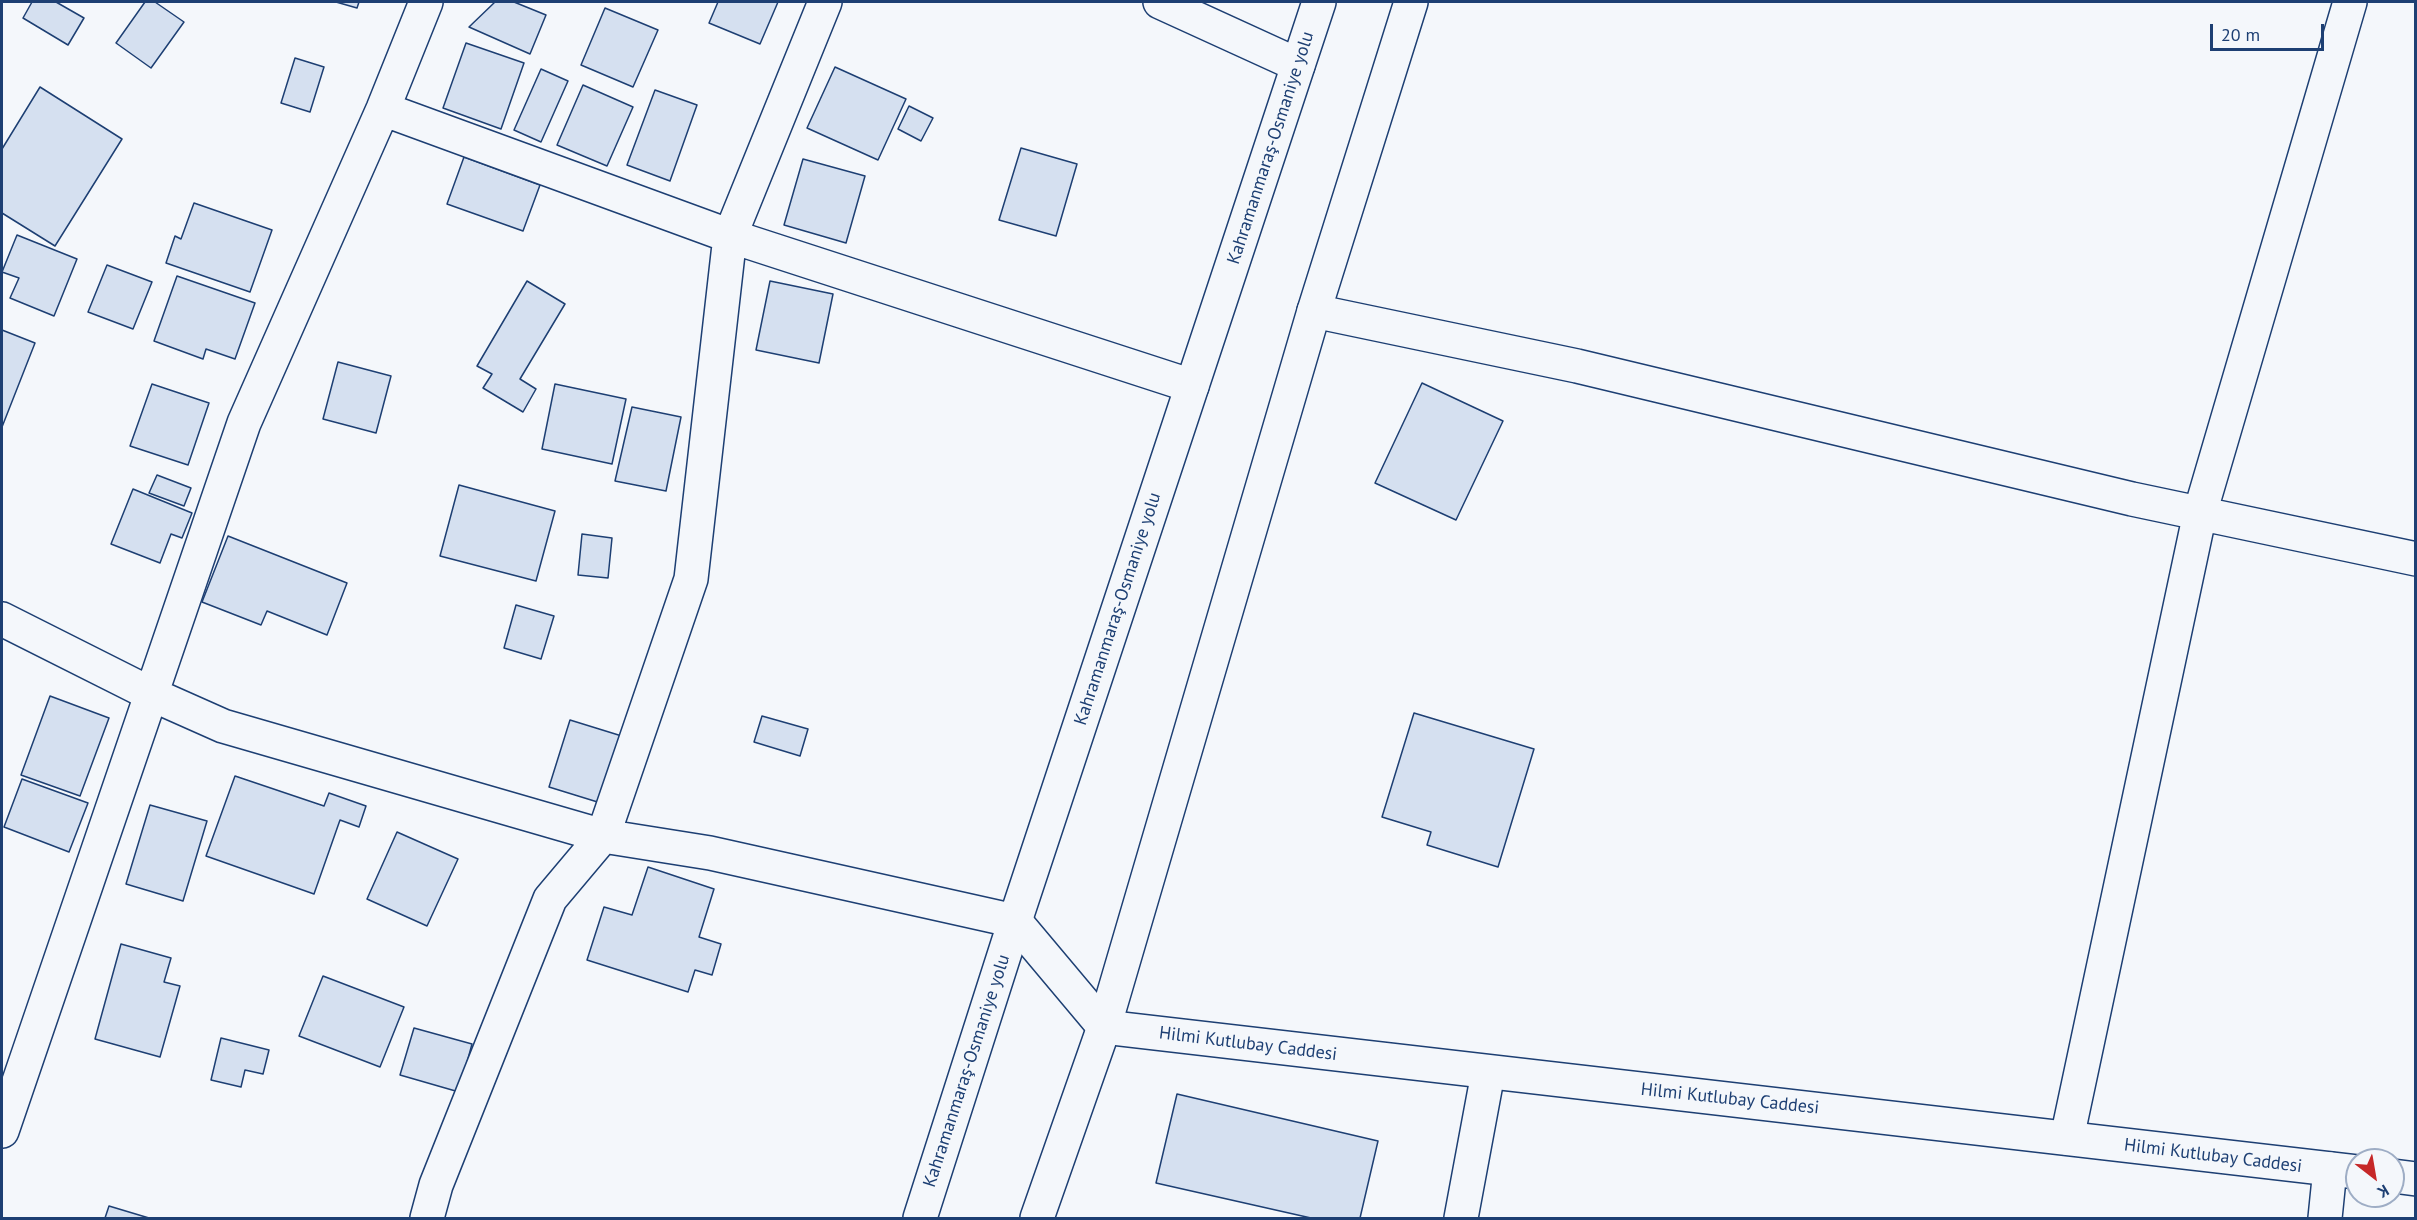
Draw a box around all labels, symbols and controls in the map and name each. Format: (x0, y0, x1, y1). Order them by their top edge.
scale bar (2213, 12, 2327, 50)
text: 20 m (2221, 23, 2260, 46)
street label: Kahramanmaraş-Osmaniye yolu (1223, 29, 1319, 267)
street label: Kahramanmaraş-Osmaniye yolu (1070, 490, 1166, 728)
street label: Kahramanmaraş-Osmaniye yolu (919, 952, 1015, 1190)
street label: Hilmi Kutlubay Caddesi (1158, 1022, 1338, 1066)
street label: Hilmi Kutlubay Caddesi (1640, 1079, 1820, 1119)
street label: Hilmi Kutlubay Caddesi (2123, 1134, 2303, 1178)
north arrow (2345, 1148, 2405, 1208)
text: K (2374, 1181, 2393, 1203)

